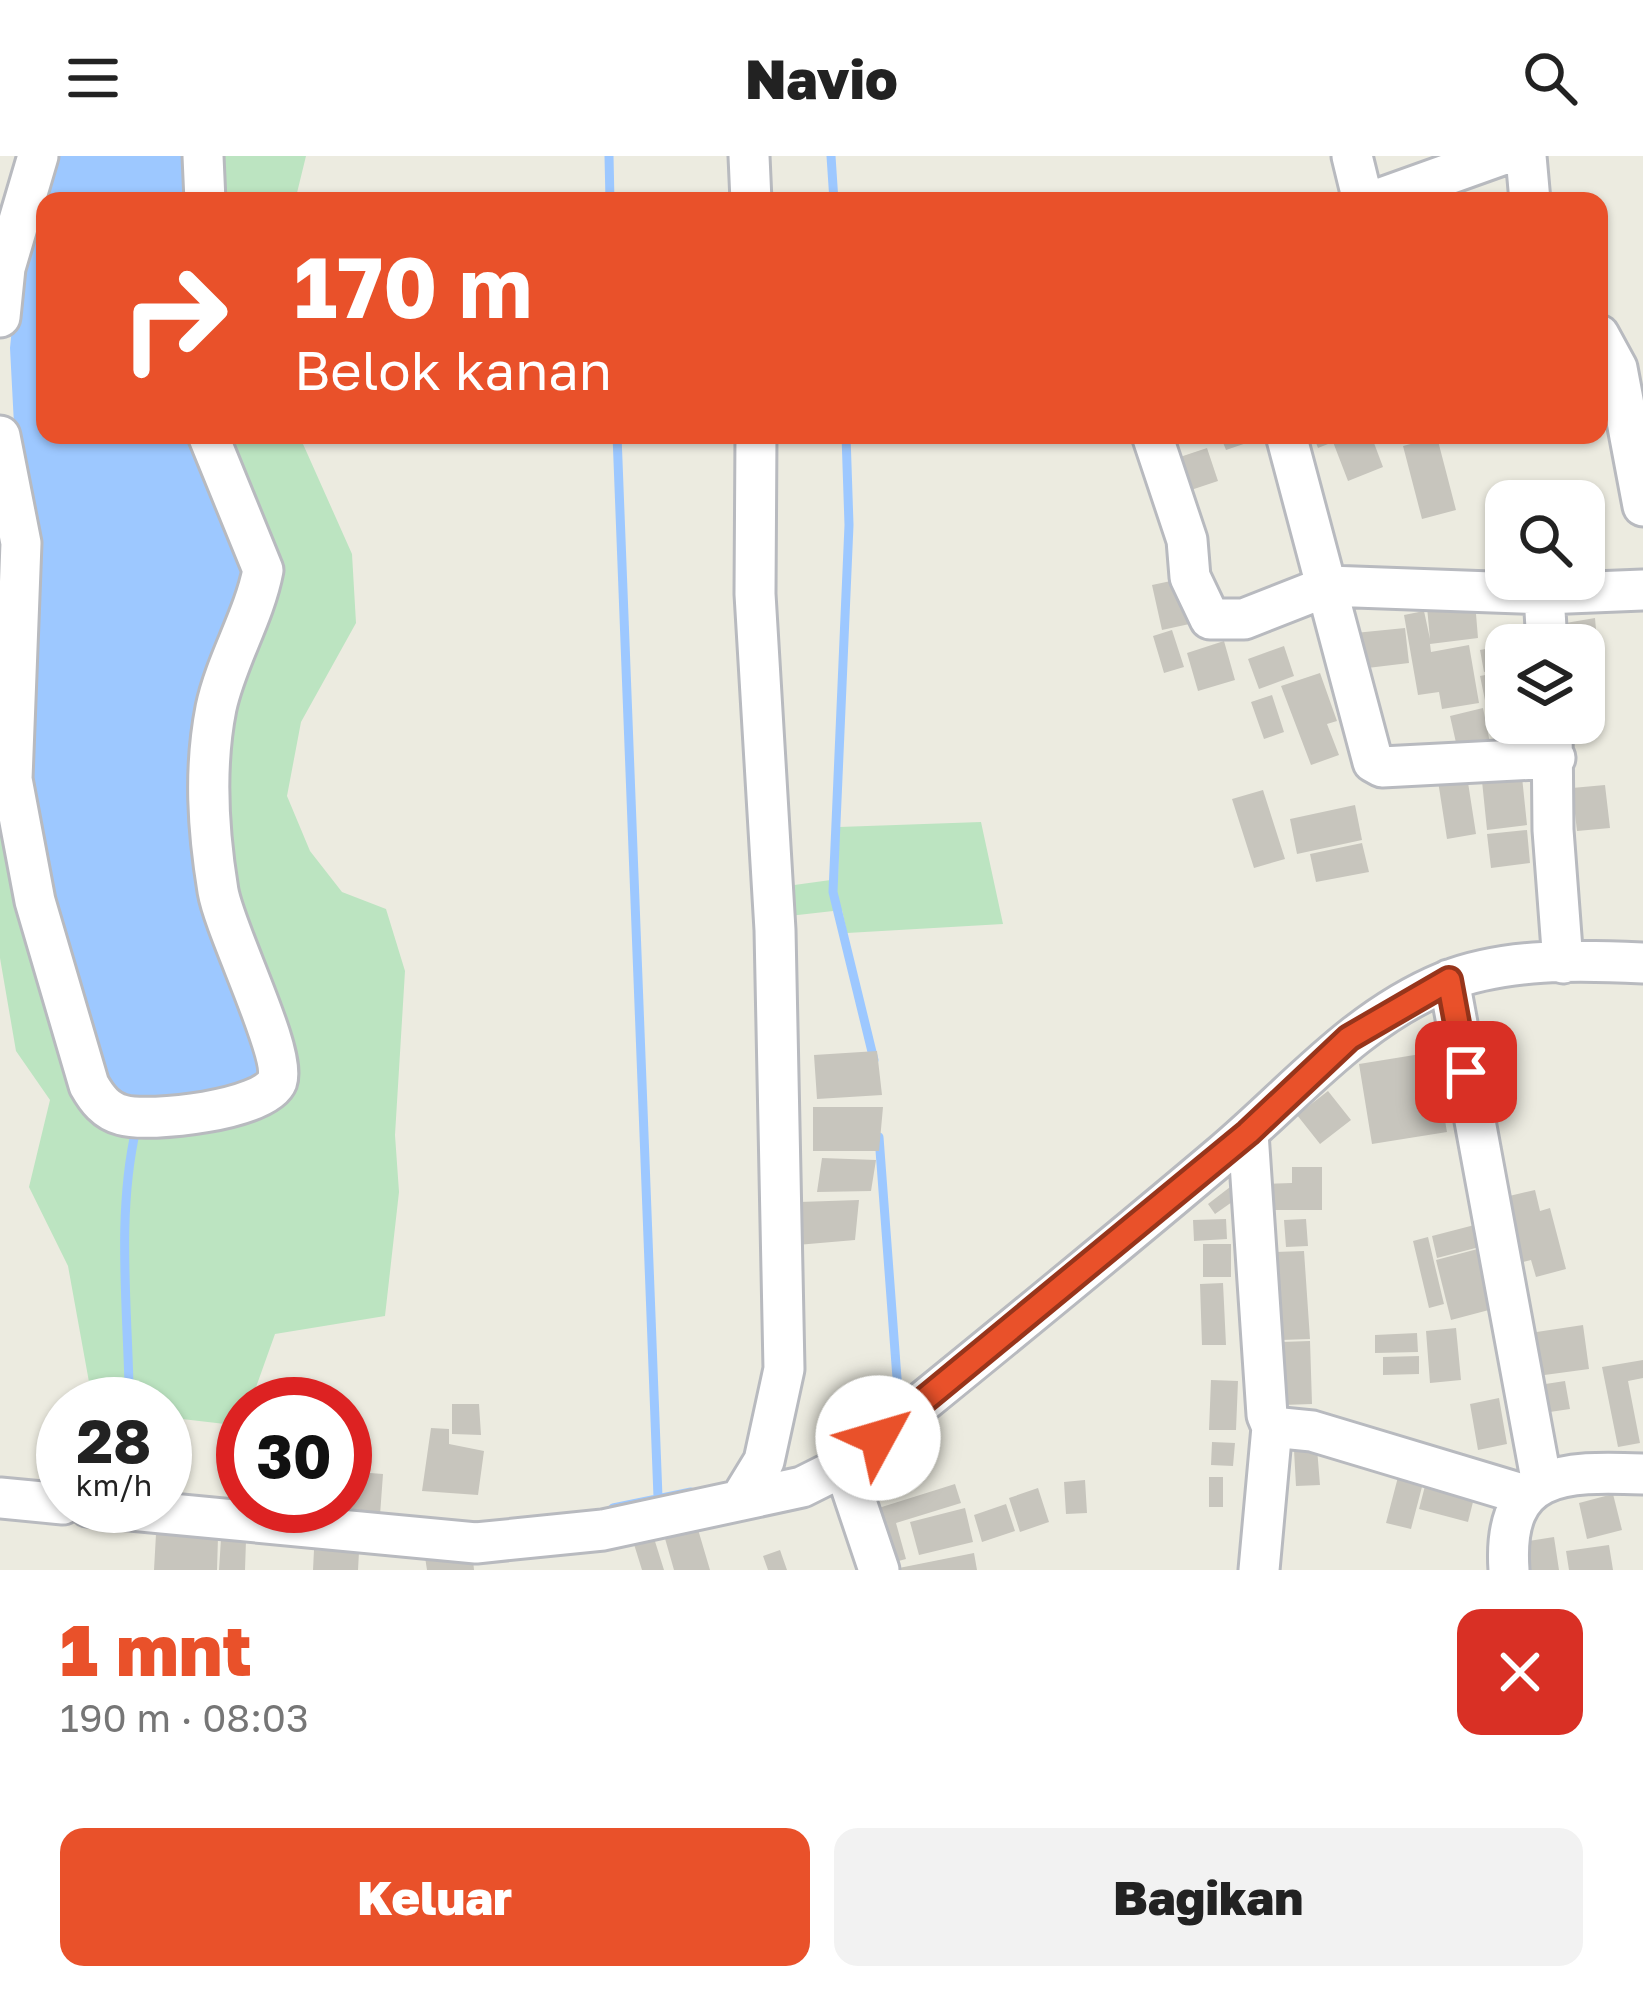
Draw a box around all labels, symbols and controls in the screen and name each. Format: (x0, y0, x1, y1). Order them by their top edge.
icon: menu (60, 45, 126, 111)
icon: search (1517, 45, 1583, 111)
text: Navio (745, 46, 898, 111)
text: 170 m (294, 236, 532, 336)
icon: right (96, 240, 252, 396)
text: Belok kanan (294, 337, 612, 402)
map controls (1485, 480, 1605, 744)
button: search (1485, 480, 1605, 600)
button: layers (1485, 624, 1605, 744)
pin (1415, 1021, 1517, 1123)
icon: arrive (1433, 1039, 1499, 1105)
position arrow (815, 1375, 941, 1501)
speed limit sign: 30 (216, 1377, 372, 1533)
text: 28 (76, 1404, 151, 1476)
text: km/h (76, 1467, 152, 1503)
text: 1 mnt (60, 1605, 252, 1692)
button: close (1457, 1609, 1583, 1735)
text: 190 m · 08:03 (60, 1694, 309, 1741)
button: Keluar (60, 1828, 810, 1966)
button: Bagikan (834, 1828, 1583, 1966)

